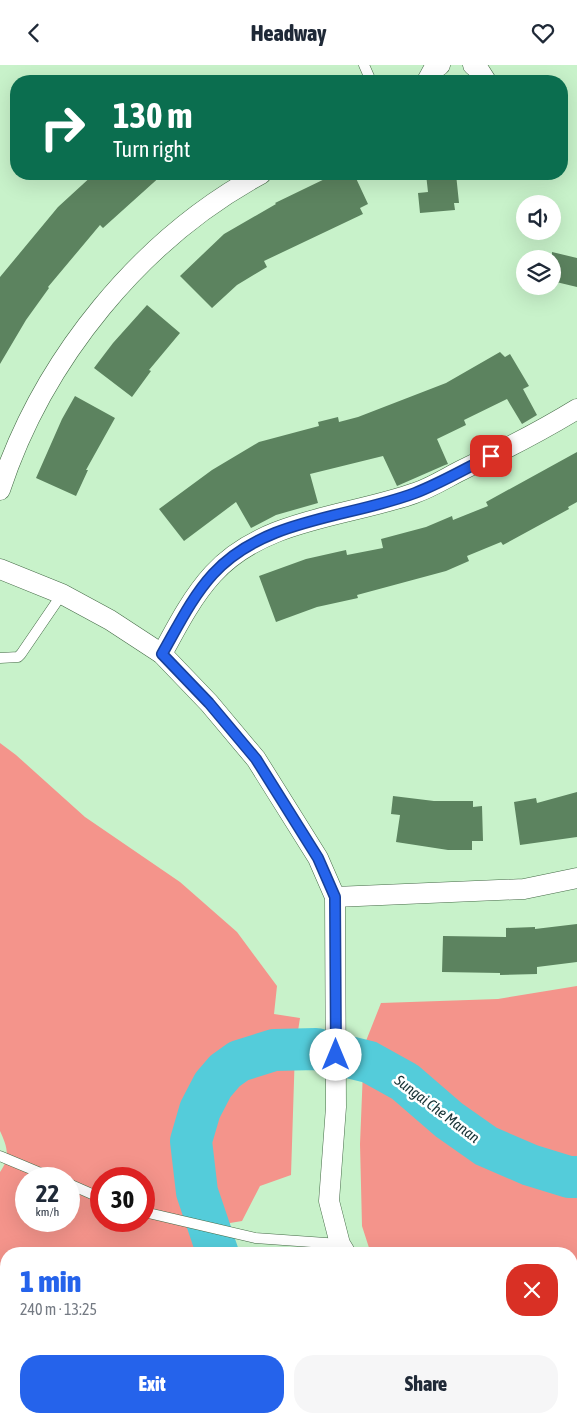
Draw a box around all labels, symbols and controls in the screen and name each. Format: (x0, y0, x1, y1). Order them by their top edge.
icon: back (20, 19, 48, 47)
icon: heart (529, 19, 557, 47)
text: Headway (251, 20, 326, 46)
icon: right (30, 95, 95, 160)
text: 130 m (113, 95, 192, 135)
text: Turn right (113, 136, 190, 162)
map controls (516, 195, 561, 295)
button: sound (516, 195, 561, 240)
button: layers (516, 250, 561, 295)
pin (470, 435, 512, 477)
icon: arrive (477, 442, 505, 470)
position arrow (309, 1028, 361, 1080)
water label: Sungai Che Manan (391, 1071, 483, 1146)
speed limit sign: 30 (90, 1167, 155, 1232)
text: 22 (36, 1179, 59, 1207)
text: km/h (36, 1205, 59, 1219)
text: 1 min (20, 1264, 81, 1298)
button: close (506, 1264, 558, 1316)
text: 240 m · 13:25 (20, 1300, 97, 1318)
button: Exit (20, 1355, 284, 1413)
button: Share (294, 1355, 558, 1413)

